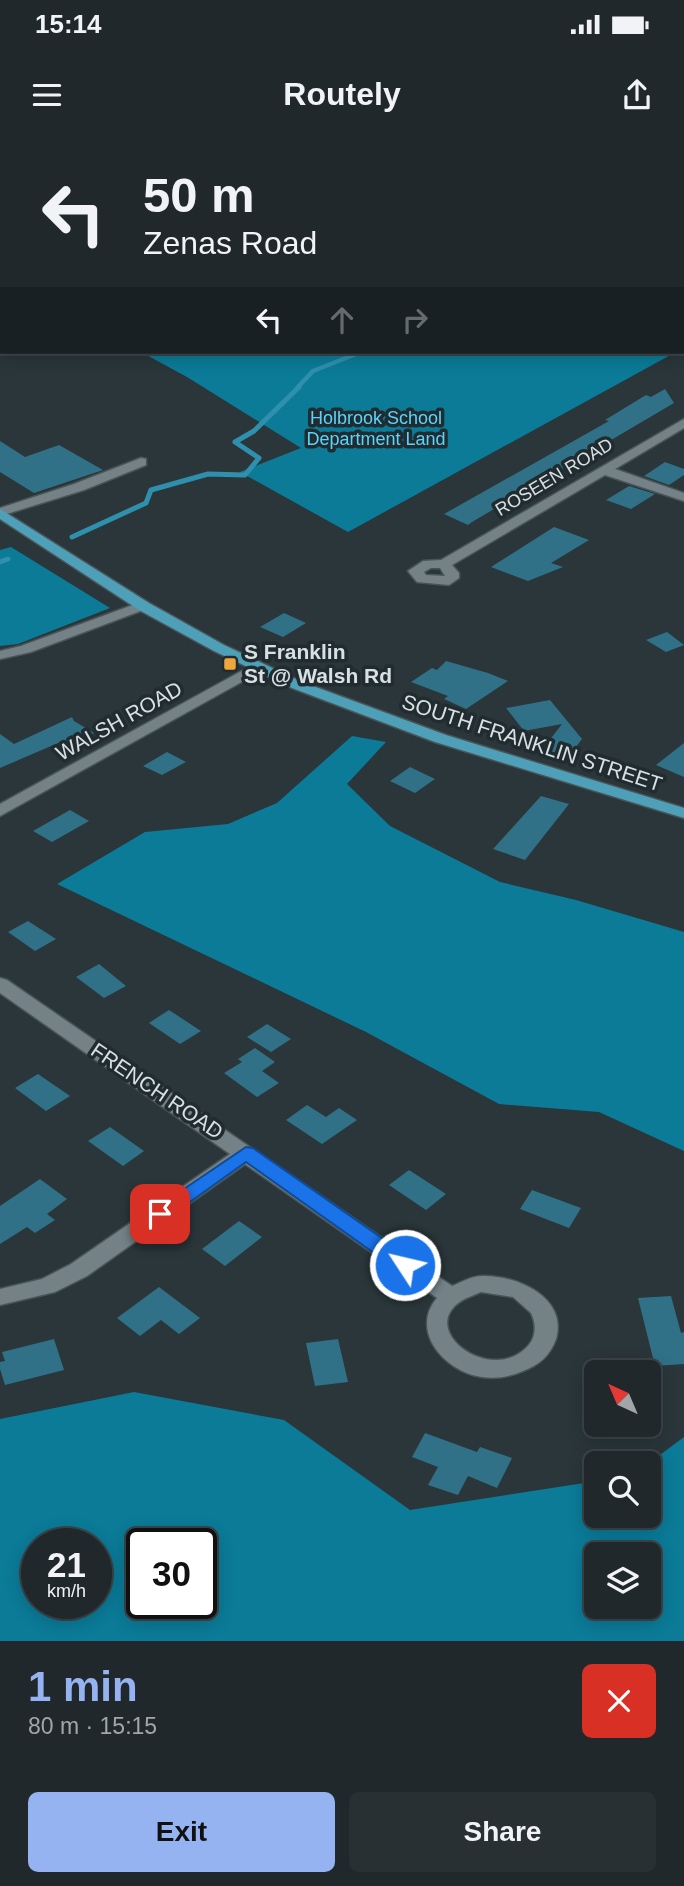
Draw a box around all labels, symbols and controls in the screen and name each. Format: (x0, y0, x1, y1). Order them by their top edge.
text: 15:14 (35, 9, 102, 39)
icon: menu (28, 76, 66, 114)
text: Routely (283, 76, 401, 112)
icon: share (618, 76, 656, 114)
icon: left (28, 168, 119, 259)
text: 50 m (143, 168, 255, 222)
text: Zenas Road (143, 225, 317, 261)
icon: left (250, 301, 288, 339)
icon: ahead (323, 301, 361, 339)
icon: right (396, 301, 434, 339)
park label: Holbrook School Department Land (306, 408, 446, 449)
street label: ROSEEN ROAD (492, 434, 616, 520)
place label: S Franklin St @ Walsh Rd (244, 640, 392, 687)
marker: S Franklin St @ Walsh Rd (222, 656, 238, 672)
street label: WALSH ROAD (52, 676, 186, 765)
street label: SOUTH FRANKLIN STREET (399, 690, 665, 796)
street label: FRENCH ROAD (87, 1038, 228, 1143)
pin (130, 1184, 190, 1244)
icon: arrive (141, 1195, 179, 1233)
position arrow (368, 1228, 442, 1302)
north arrow (584, 1360, 662, 1437)
map controls (584, 1360, 661, 1619)
button: search (584, 1451, 661, 1528)
speed limit sign: 30 (126, 1528, 217, 1619)
button: layers (584, 1542, 661, 1619)
text: 21 (47, 1545, 86, 1584)
text: km/h (47, 1581, 86, 1601)
text: 1 min (28, 1663, 138, 1710)
button: close (582, 1664, 656, 1738)
text: 80 m · 15:15 (28, 1713, 157, 1739)
button: Exit (28, 1792, 335, 1872)
button: Share (349, 1792, 656, 1872)

